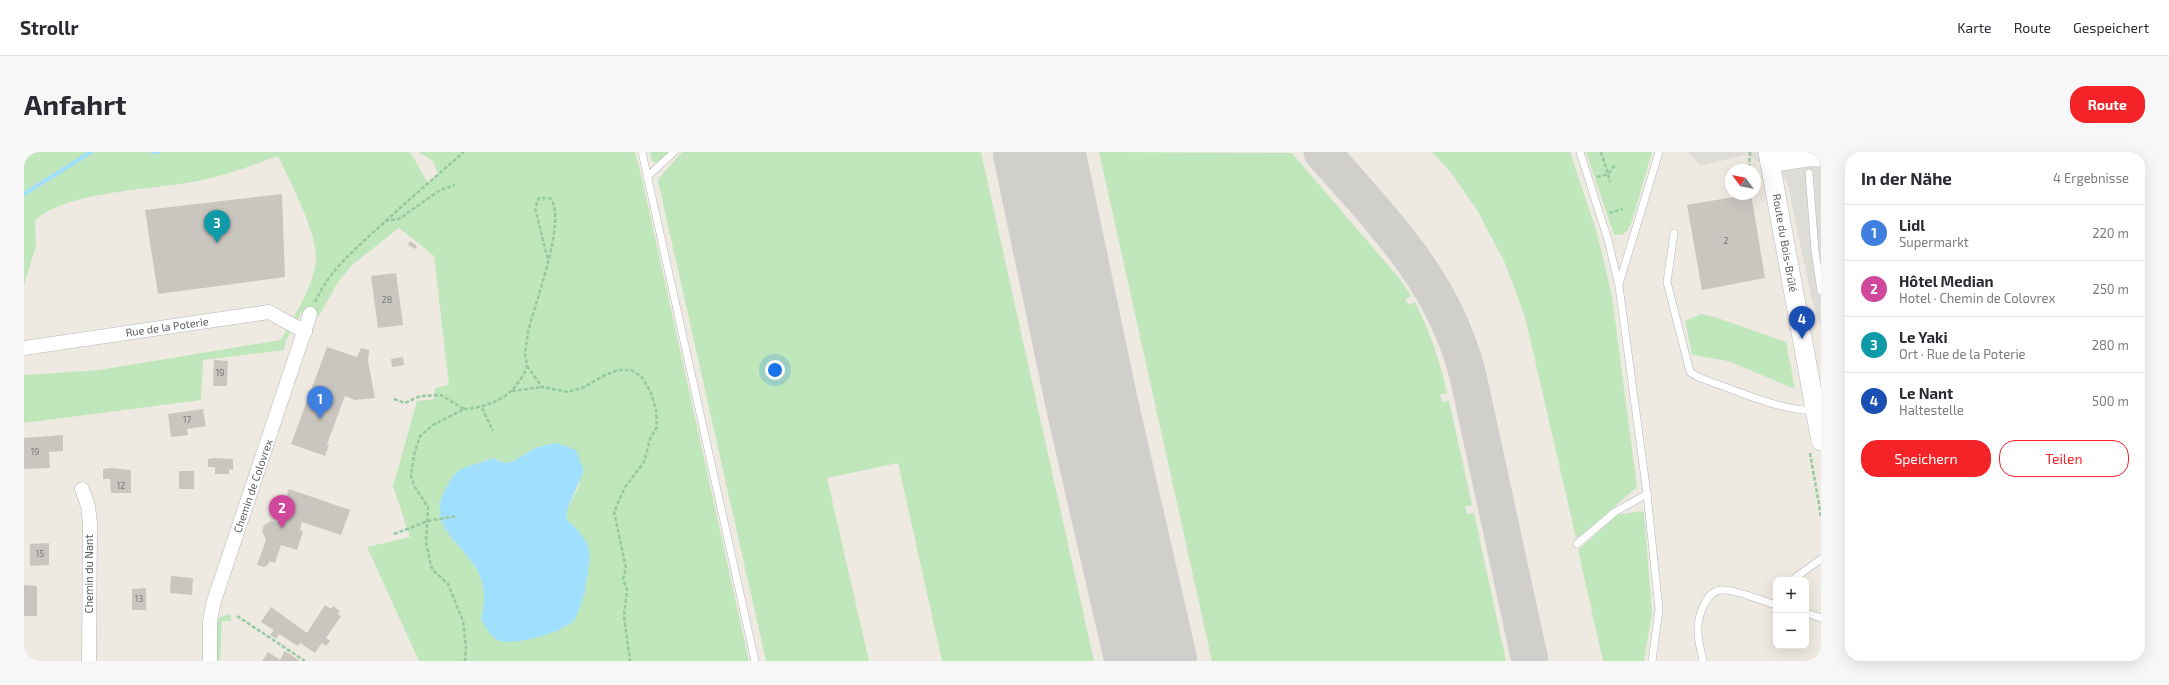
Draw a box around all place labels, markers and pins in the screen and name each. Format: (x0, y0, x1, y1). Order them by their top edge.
pin: 3 (204, 210, 230, 243)
pin: 4 (1789, 306, 1815, 339)
pin: 1 (307, 386, 333, 419)
pin: 2 (269, 495, 295, 528)

